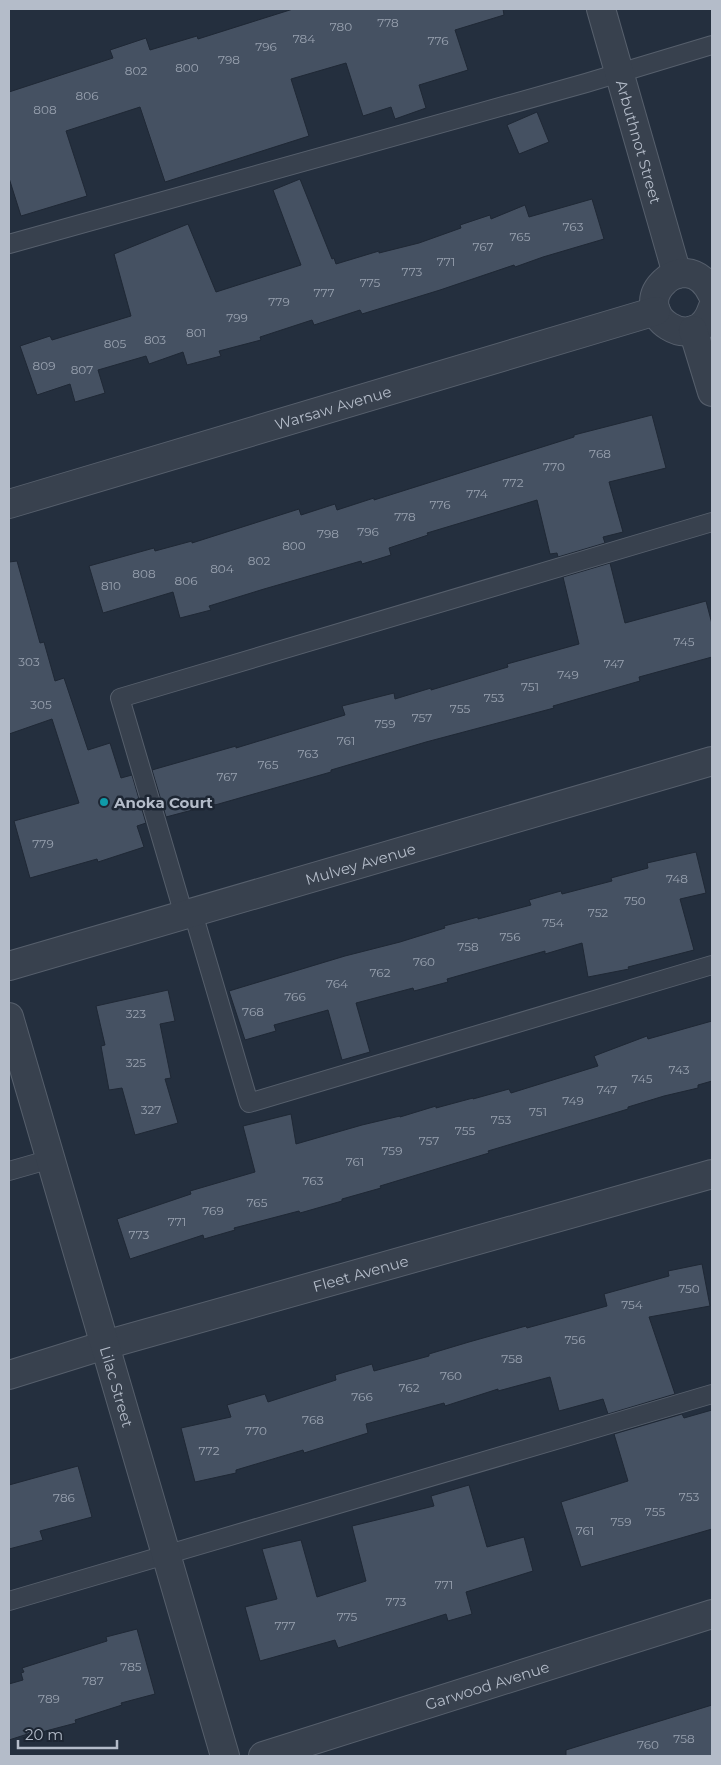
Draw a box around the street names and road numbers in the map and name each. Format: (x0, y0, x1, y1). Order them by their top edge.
street label: Arbuthnot Street (612, 77, 666, 206)
street label: Warsaw Avenue (272, 381, 393, 434)
street label: Mulvey Avenue (303, 838, 418, 889)
street label: Fleet Avenue (311, 1251, 410, 1296)
street label: Lilac Street (96, 1344, 138, 1429)
street label: Garwood Avenue (423, 1657, 552, 1714)

